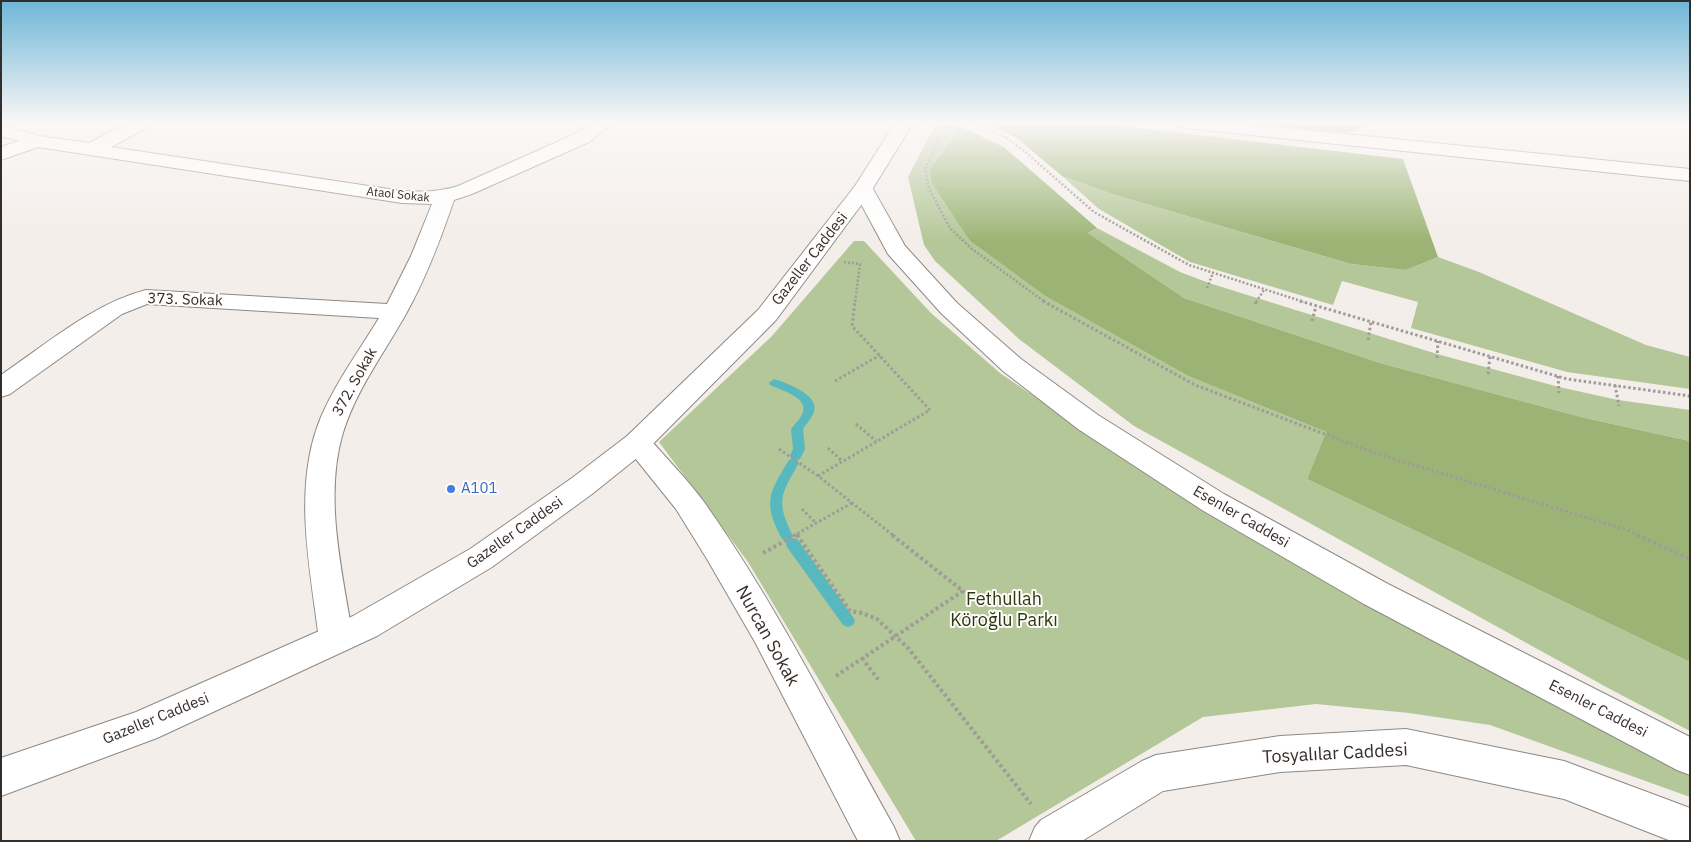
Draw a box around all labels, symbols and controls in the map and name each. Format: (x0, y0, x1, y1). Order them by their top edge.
street label: Ataol Sokak (366, 185, 430, 205)
street label: Gazeller Caddesi (768, 209, 852, 309)
street label: 373. Sokak (147, 290, 223, 310)
street label: 372. Sokak (329, 345, 381, 419)
place label: A101 (461, 480, 498, 498)
street label: Esenler Caddesi (1190, 482, 1292, 552)
marker: A101 (445, 483, 457, 495)
street label: Gazeller Caddesi (464, 493, 566, 573)
street label: Nurcan Sokak (730, 582, 804, 690)
park label: Fethullah Köroğlu Parkı (950, 589, 1058, 632)
street label: Esenler Caddesi (1546, 676, 1650, 742)
street label: Gazeller Caddesi (100, 690, 212, 748)
street label: Tosyalılar Caddesi (1262, 739, 1408, 769)

